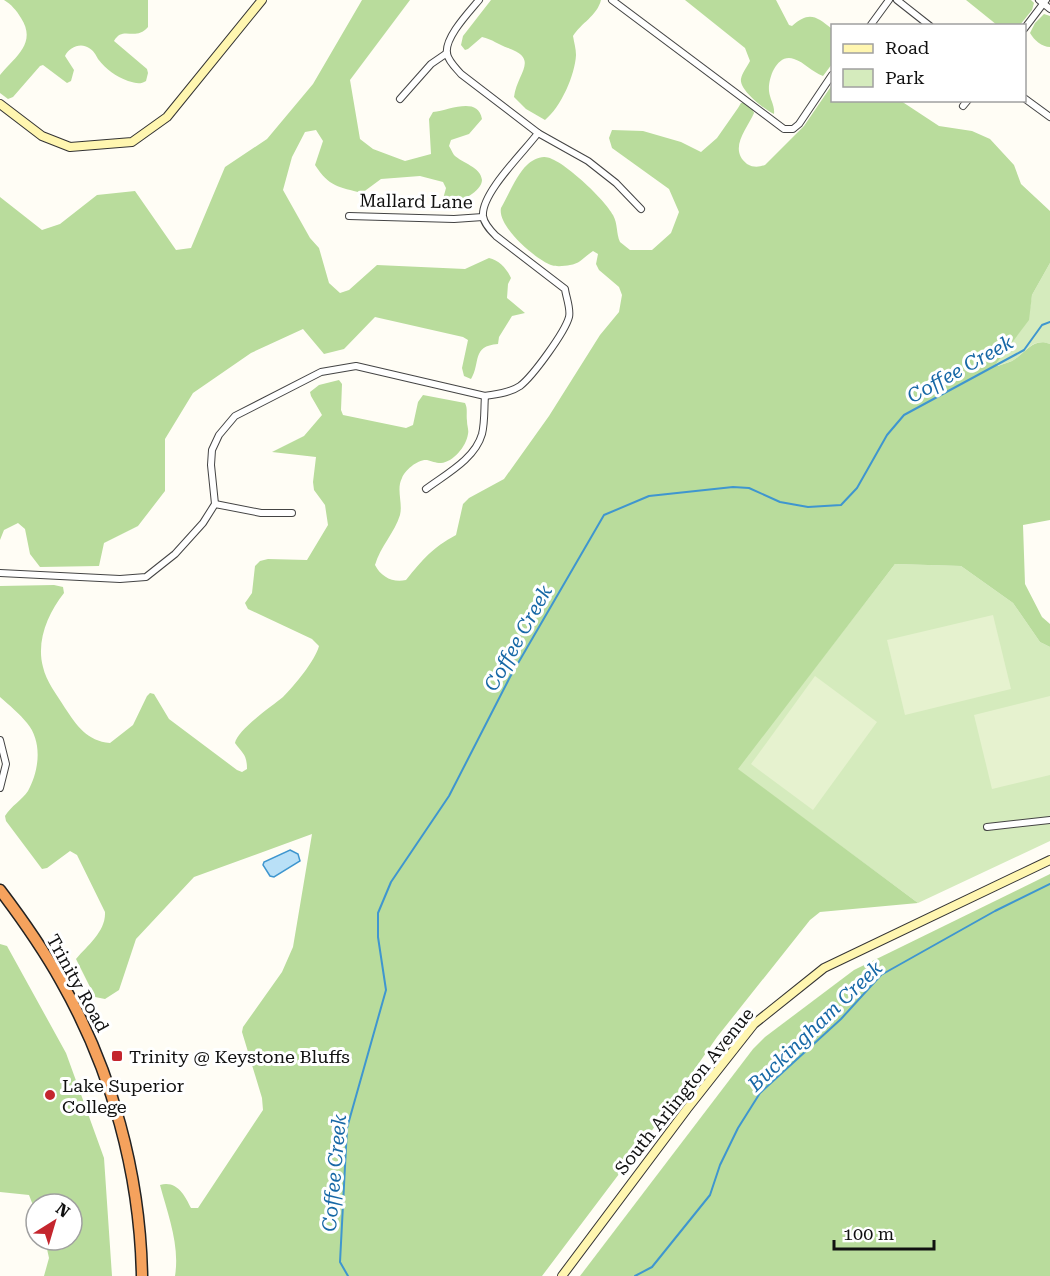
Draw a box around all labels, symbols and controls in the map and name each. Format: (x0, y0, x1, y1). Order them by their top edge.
legend (831, 24, 1026, 102)
text: Road (885, 37, 930, 58)
text: Park (885, 67, 925, 88)
street label: Mallard Lane (359, 190, 473, 212)
water label: Coffee Creek (903, 330, 1017, 408)
water label: Coffee Creek (479, 581, 557, 695)
street label: Trinity Road (42, 930, 114, 1036)
water label: Buckingham Creek (742, 956, 887, 1097)
street label: South Arlington Avenue (610, 1003, 758, 1179)
place label: Trinity @ Keystone Bluffs (129, 1046, 350, 1067)
marker: Trinity @ Keystone Bluffs (110, 1049, 124, 1063)
place label: Lake Superior College (62, 1075, 184, 1117)
marker: Lake Superior College (43, 1088, 57, 1102)
water label: Coffee Creek (317, 1113, 351, 1233)
north arrow (24, 1192, 84, 1252)
text: N (52, 1199, 73, 1222)
scale bar (834, 1213, 934, 1251)
text: 100 m (843, 1223, 894, 1244)

